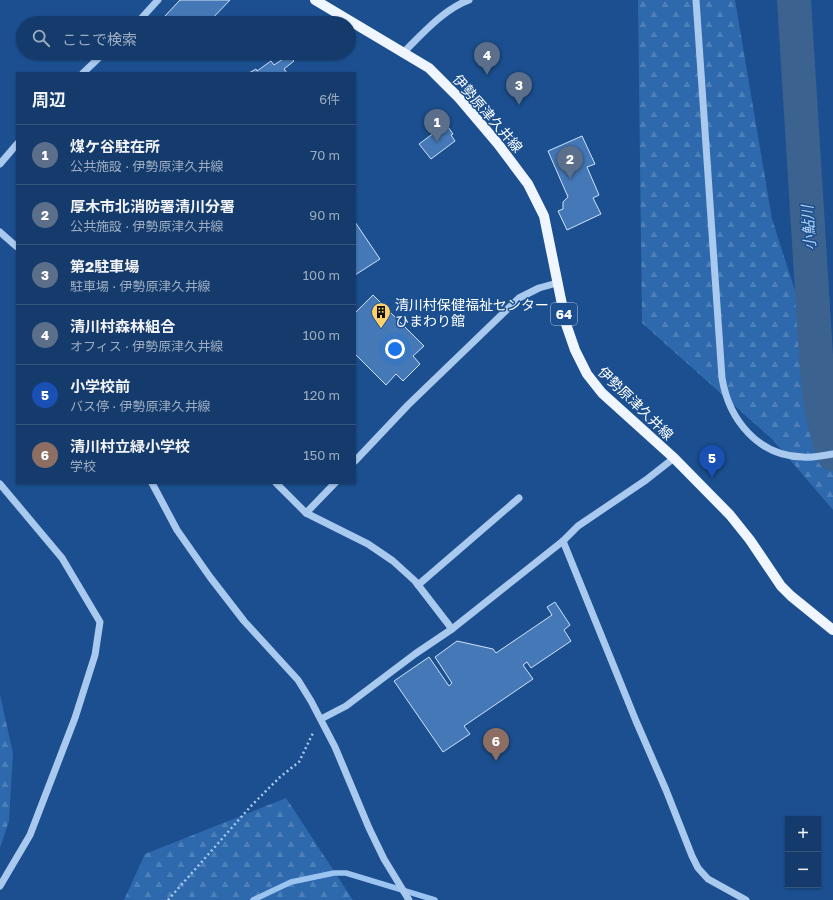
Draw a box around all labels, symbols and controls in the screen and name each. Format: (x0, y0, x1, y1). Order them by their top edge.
search box (16, 16, 356, 60)
icon: search (30, 27, 52, 49)
text: ここで検索 (62, 30, 137, 48)
pin: 4 (474, 42, 500, 75)
street label: 伊勢原津久井線 (449, 70, 527, 156)
pin: 3 (506, 72, 532, 105)
text: 周辺 (32, 89, 66, 110)
text: 6件 (319, 91, 340, 107)
pin: 1 (424, 109, 450, 142)
text: 煤ケ谷駐在所 (70, 137, 160, 155)
pin: 2 (557, 146, 583, 179)
text: 1 (42, 147, 48, 163)
text: 70 m (310, 147, 340, 163)
text: 公共施設 · 伊勢原津久井線 (70, 158, 223, 174)
text: 厚木市北消防署清川分署 (70, 197, 235, 215)
water label: 小鮎川 (797, 203, 819, 251)
text: 2 (41, 207, 49, 223)
text: 90 m (309, 207, 340, 223)
text: 公共施設 · 伊勢原津久井線 (70, 218, 223, 234)
text: 第2駐車場 (70, 257, 139, 275)
text: 3 (41, 267, 49, 283)
text: 100 m (303, 267, 340, 283)
text: 駐車場 · 伊勢原津久井線 (70, 278, 210, 294)
place label: 清川村保健福祉センター ひまわり館 (395, 296, 549, 329)
building icon: 清川村保健福祉センター ひまわり館 (370, 301, 392, 329)
road number: 64 (551, 303, 577, 325)
text: 清川村森林組合 (70, 317, 175, 335)
text: 4 (41, 327, 49, 343)
text: 100 m (303, 327, 340, 343)
text: オフィス · 伊勢原津久井線 (70, 338, 223, 354)
your location (385, 339, 405, 359)
street label: 伊勢原津久井線 (595, 363, 677, 443)
text: 小学校前 (70, 377, 130, 395)
text: 5 (41, 387, 49, 403)
text: 120 m (303, 387, 340, 403)
text: バス停 · 伊勢原津久井線 (70, 398, 210, 414)
text: 清川村立緑小学校 (70, 437, 190, 455)
pin: 5 (699, 445, 725, 478)
text: 6 (41, 447, 49, 463)
text: 150 m (303, 447, 340, 463)
text: 学校 (70, 458, 96, 474)
pin: 6 (483, 728, 509, 761)
map controls (785, 816, 821, 888)
button: + (785, 816, 821, 852)
button: − (785, 852, 821, 888)

